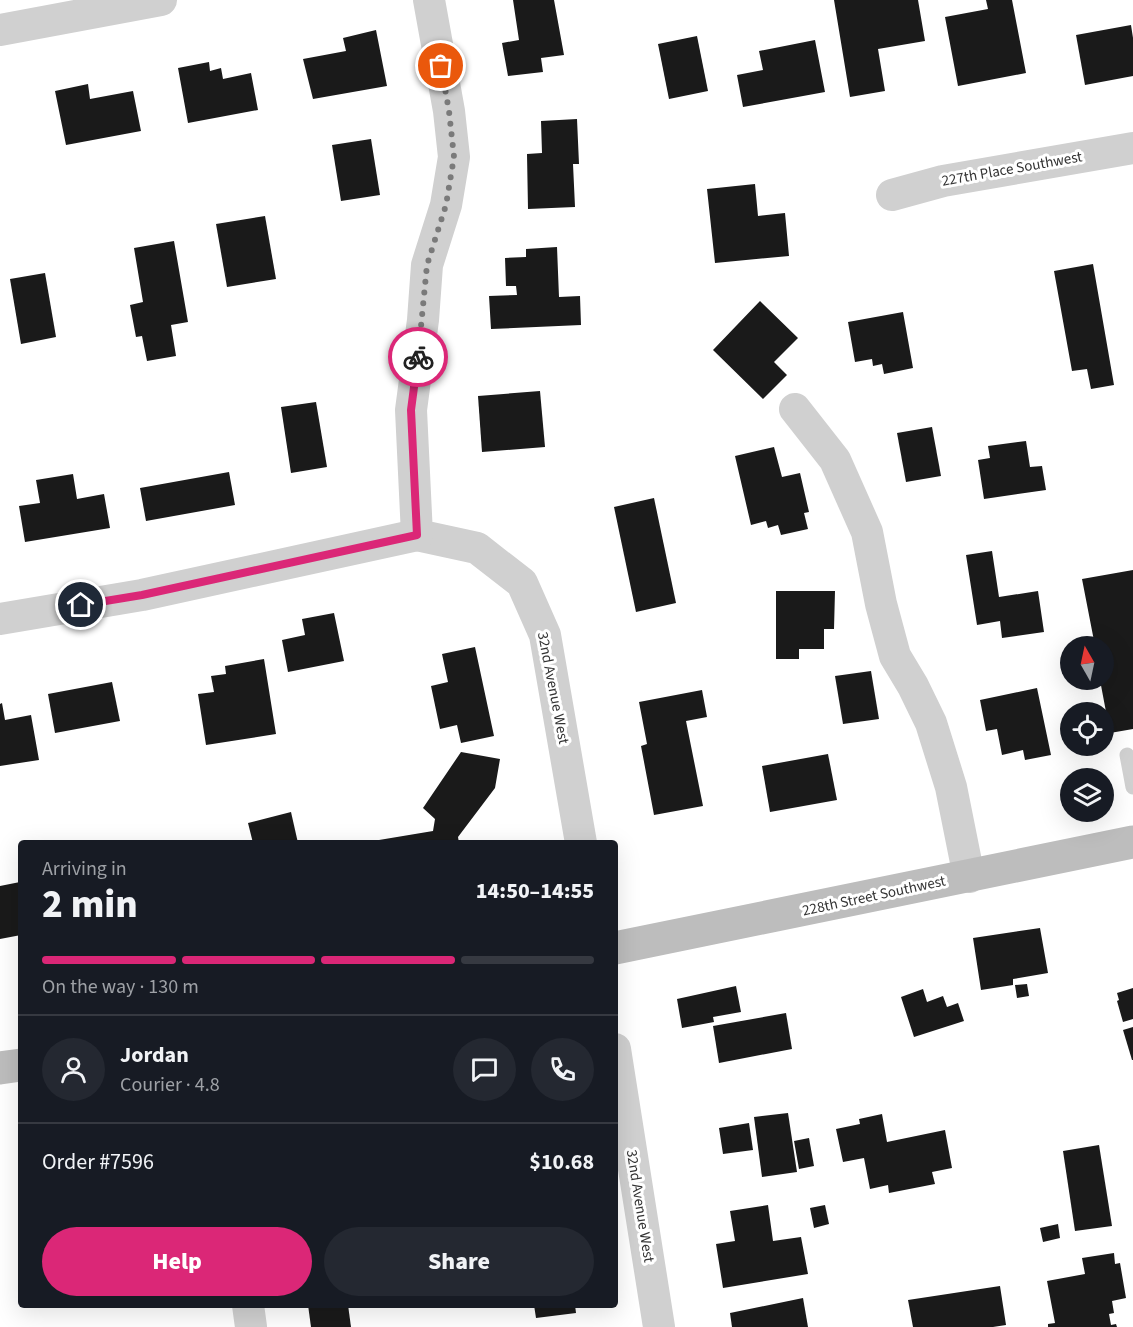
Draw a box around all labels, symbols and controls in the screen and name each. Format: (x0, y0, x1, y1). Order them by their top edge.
pin (415, 40, 466, 91)
icon: bag (424, 49, 457, 82)
street label: 227th Place Southwest (940, 146, 1084, 192)
courier (388, 327, 448, 387)
icon: bike (402, 341, 435, 374)
pin (55, 579, 106, 630)
icon: home (64, 588, 97, 621)
street label: 32nd Avenue West (532, 630, 574, 746)
north arrow (1060, 636, 1114, 690)
map controls (1060, 636, 1114, 822)
button: locate (1060, 702, 1114, 756)
button: layers (1060, 768, 1114, 822)
text: Arriving in (42, 855, 127, 883)
street label: 228th Street Southwest (800, 871, 948, 921)
text: 14:50–14:55 (476, 875, 594, 907)
text: 2 min (42, 877, 138, 933)
text: On the way · 130 m (42, 973, 199, 1001)
button: person (42, 1038, 105, 1101)
button: chat (453, 1038, 516, 1101)
button: phone (531, 1038, 594, 1101)
text: Jordan (120, 1039, 189, 1071)
text: Courier · 4.8 (120, 1071, 220, 1099)
text: Order #7596 (42, 1146, 154, 1178)
text: $10.68 (529, 1146, 594, 1178)
street label: 32nd Avenue West (621, 1148, 659, 1264)
button: Help (42, 1227, 312, 1296)
button: Share (324, 1227, 594, 1296)

